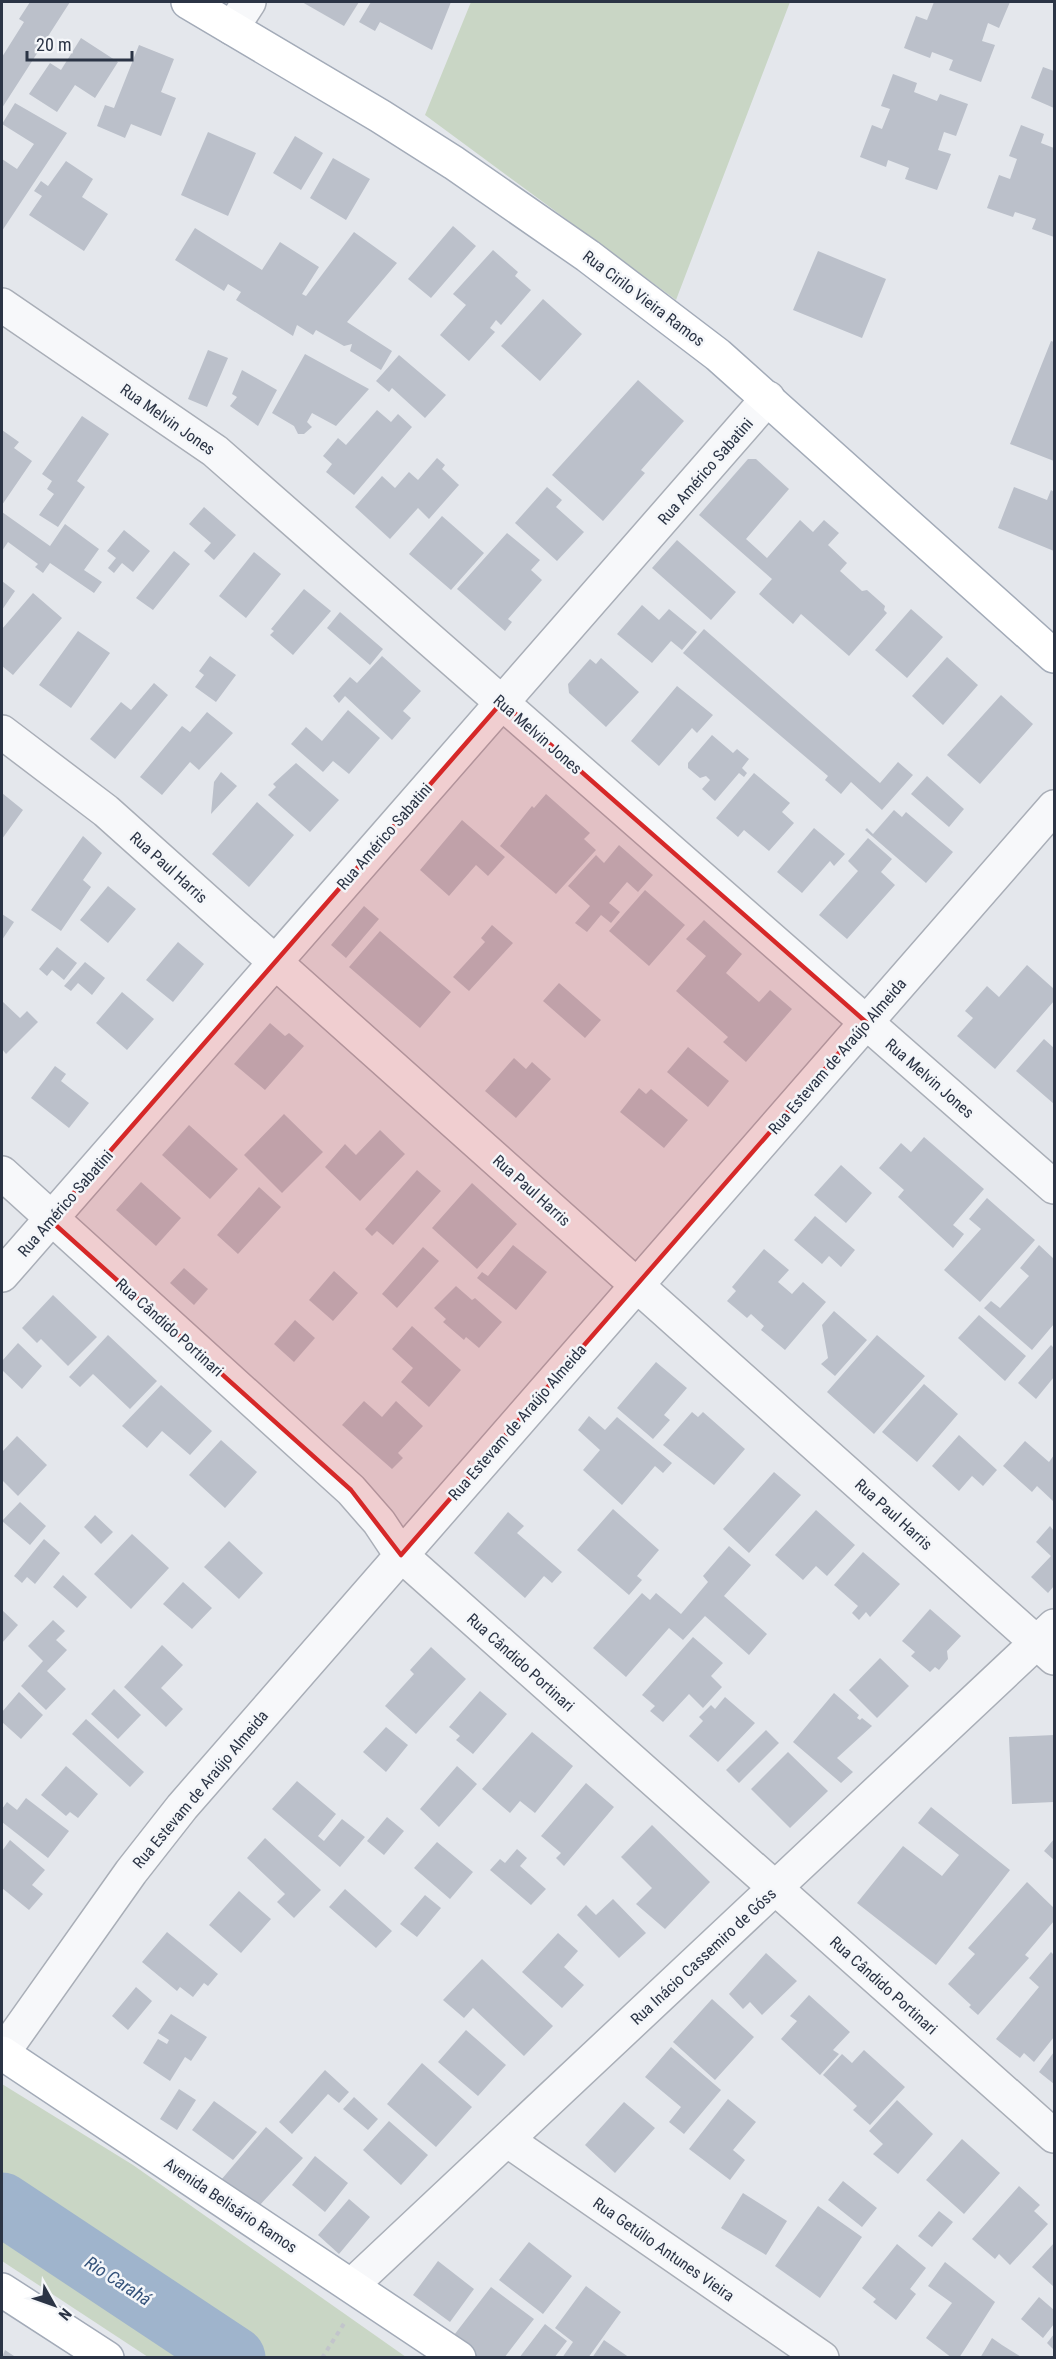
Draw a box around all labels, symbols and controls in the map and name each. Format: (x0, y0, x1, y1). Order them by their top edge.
scale bar (27, 24, 132, 62)
text: 20 m (36, 34, 71, 55)
street label: Rua Cirilo Vieira Ramos (579, 246, 708, 350)
street label: Rua Melvin Jones (117, 380, 219, 459)
street label: Rua Américo Sabatini (654, 414, 757, 529)
street label: Rua Melvin Jones (490, 691, 586, 778)
street label: Rua Américo Sabatini (333, 779, 436, 894)
street label: Rua Paul Harris (126, 828, 211, 907)
street label: Rua Estevam de Araújo Almeida (764, 974, 910, 1138)
street label: Rua Melvin Jones (882, 1035, 978, 1122)
street label: Rua Américo Sabatini (14, 1146, 117, 1261)
street label: Rua Paul Harris (489, 1151, 574, 1230)
street label: Rua Cândido Portinari (112, 1274, 227, 1381)
street label: Rua Estevam de Araújo Almeida (444, 1340, 590, 1504)
street label: Rua Paul Harris (851, 1475, 936, 1554)
street label: Rua Cândido Portinari (463, 1609, 578, 1716)
street label: Rua Estevam de Araújo Almeida (129, 1706, 272, 1872)
street label: Rua Inácio Cassemiro de Góss (627, 1884, 780, 2029)
street label: Rua Cândido Portinari (826, 1932, 941, 2039)
street label: Avenida Belisário Ramos (161, 2154, 301, 2257)
street label: Rua Getúlio Antunes Vieira (590, 2194, 738, 2305)
water label: Rio Carahá (81, 2251, 156, 2310)
north arrow (24, 2275, 84, 2335)
text: N (55, 2304, 76, 2324)

